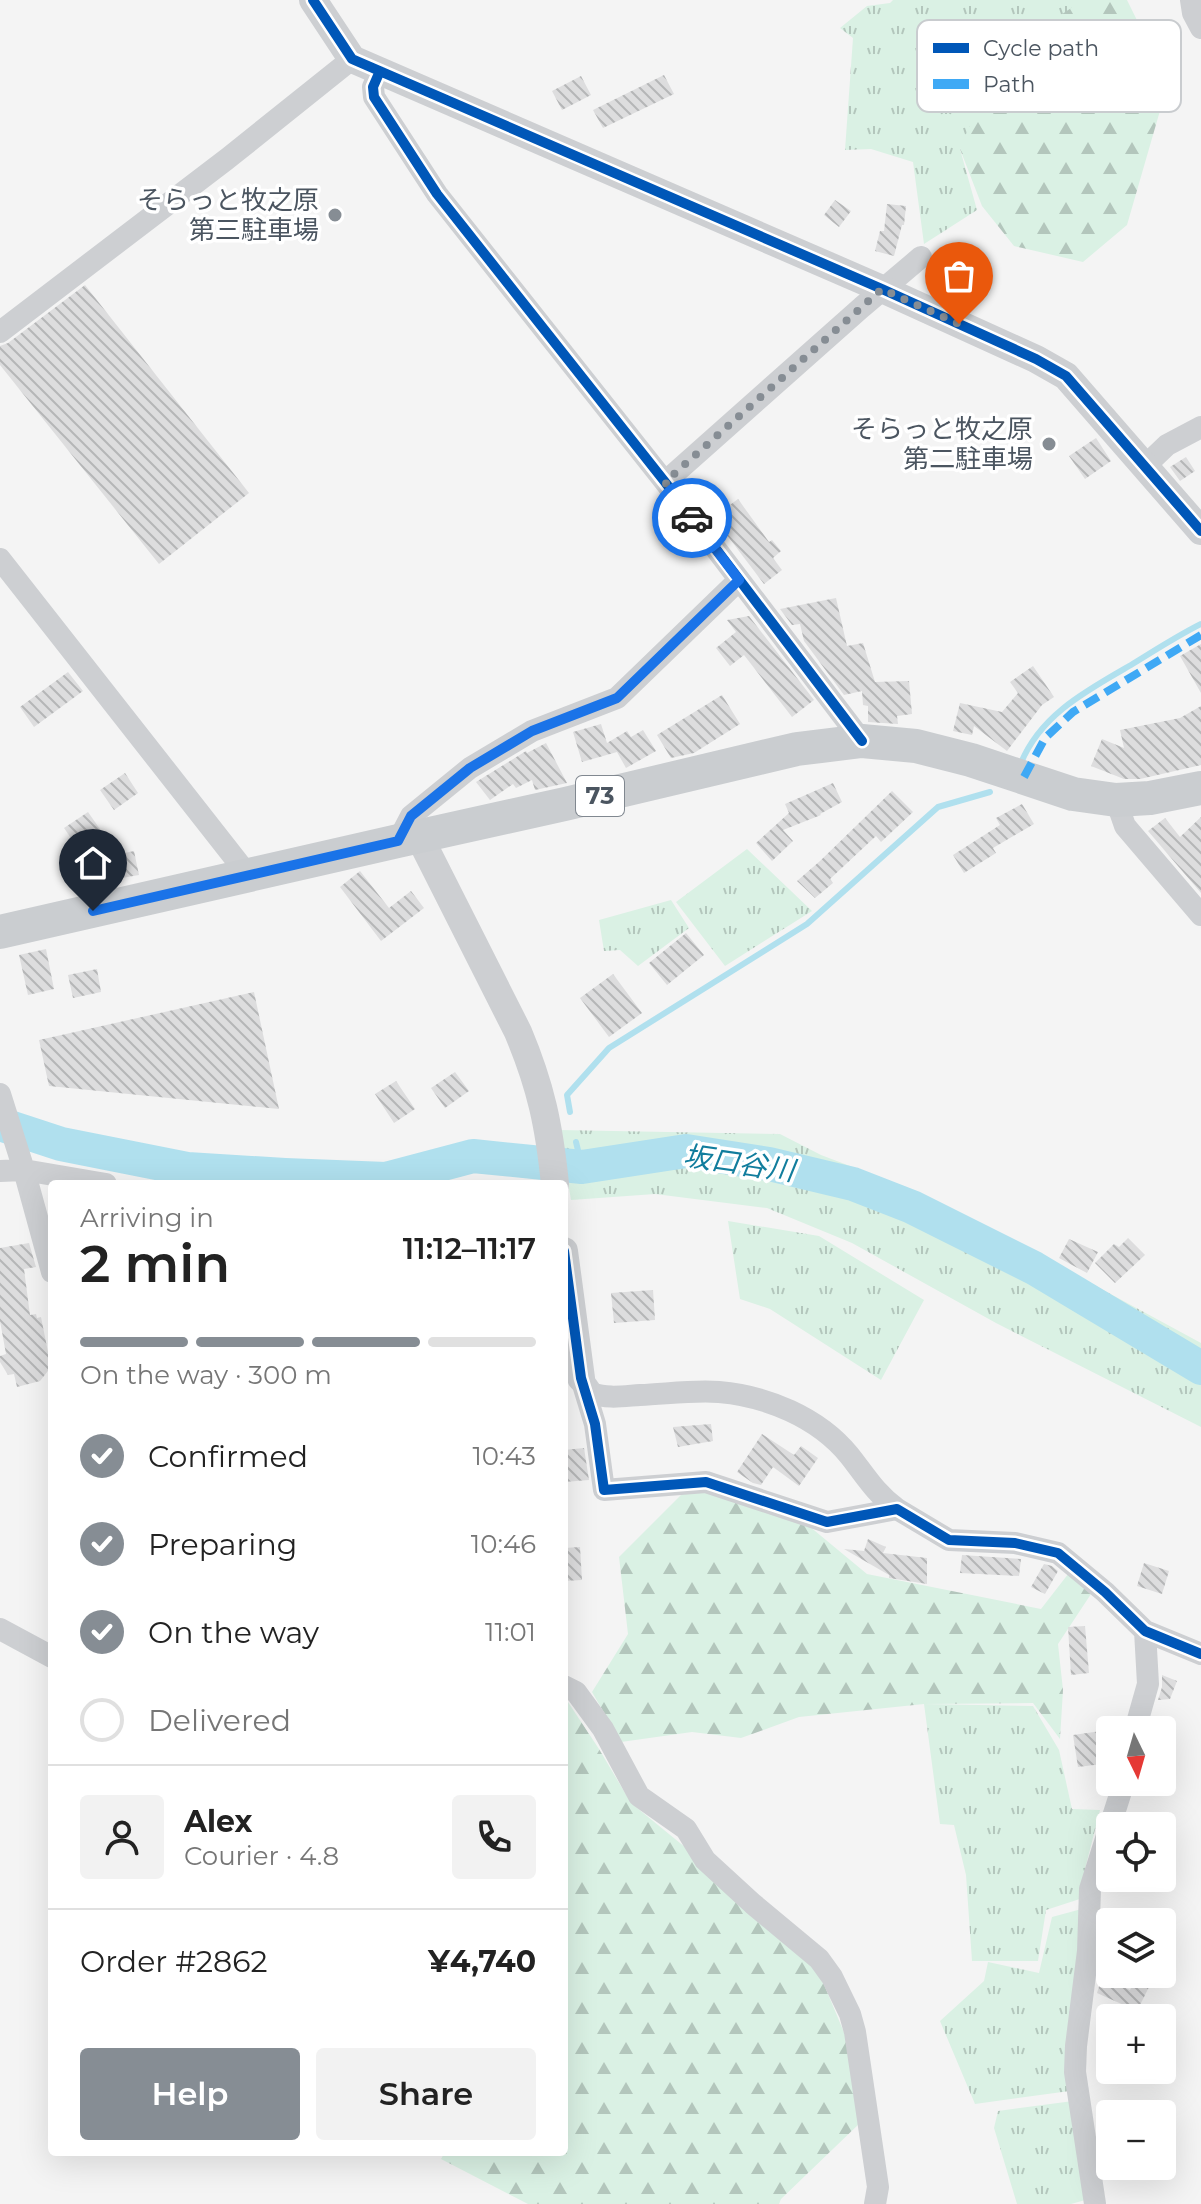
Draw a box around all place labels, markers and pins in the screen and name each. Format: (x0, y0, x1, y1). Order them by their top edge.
place label: そらっと牧之原 第三駐車場 (137, 184, 319, 246)
marker: そらっと牧之原 第三駐車場 (326, 206, 344, 224)
pin (925, 242, 993, 324)
place label: そらっと牧之原 第二駐車場 (851, 413, 1033, 475)
marker: そらっと牧之原 第二駐車場 (1040, 435, 1058, 453)
pin (59, 829, 127, 911)

